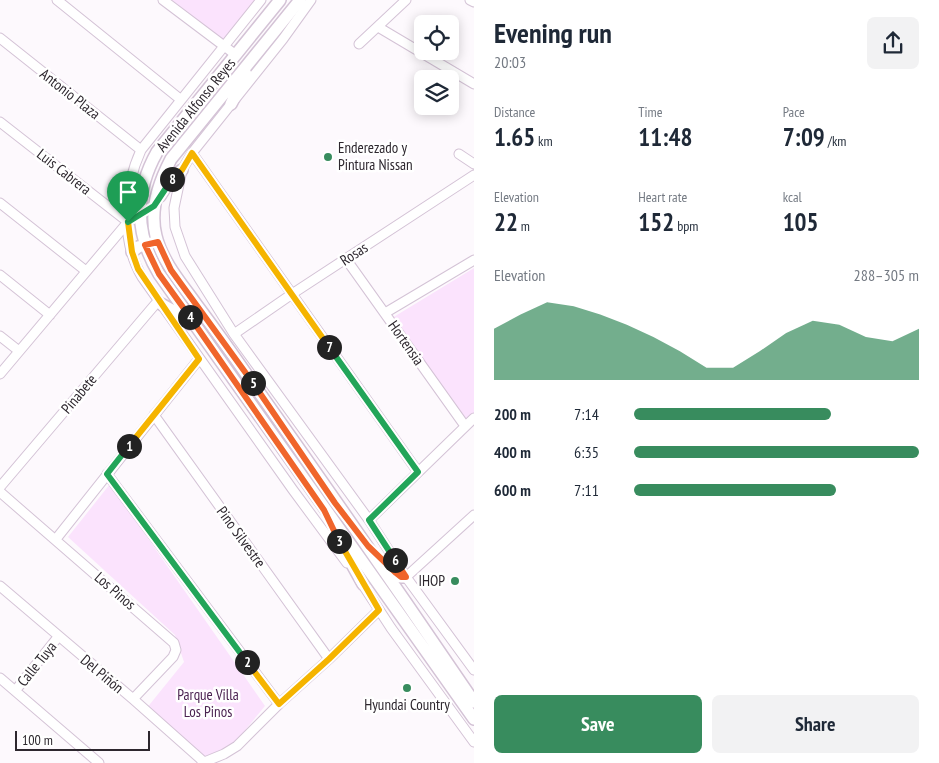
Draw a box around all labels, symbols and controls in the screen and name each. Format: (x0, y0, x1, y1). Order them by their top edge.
text: Evening run (494, 14, 612, 51)
map controls (414, 15, 459, 115)
button: locate (414, 15, 459, 60)
button: share (867, 17, 919, 69)
text: 20:03 (494, 52, 526, 72)
street label: Avenida Alfonso Reyes (152, 54, 239, 155)
street label: Antonio Plaza (36, 64, 104, 123)
button: layers (414, 70, 459, 115)
text: Distance (494, 103, 535, 121)
text: Time (638, 103, 663, 121)
text: Pace (783, 103, 805, 121)
text: 1.65 (494, 121, 535, 153)
text: 11:48 (638, 121, 692, 153)
text: 7:09 (783, 121, 825, 153)
text: km (535, 132, 553, 150)
text: /km (825, 132, 846, 150)
place label: Enderezado y Pintura Nissan (338, 138, 413, 174)
street label: Luis Cabrera (33, 145, 95, 199)
marker: Enderezado y Pintura Nissan (322, 151, 334, 163)
pin: 8 (160, 166, 184, 192)
text: 8 (169, 170, 176, 188)
pin (107, 171, 149, 222)
icon: arrive (114, 178, 142, 206)
text: Elevation (494, 188, 539, 206)
text: Heart rate (638, 188, 687, 206)
text: kcal (783, 188, 802, 206)
text: 22 (494, 206, 518, 238)
text: 152 (638, 206, 674, 238)
text: 105 (783, 206, 819, 238)
text: m (518, 217, 530, 235)
text: bpm (674, 217, 698, 235)
street label: Rosas (336, 238, 371, 270)
text: Elevation (494, 265, 545, 285)
text: 288–305 m (854, 265, 919, 285)
pin: 4 (178, 304, 202, 330)
text: 4 (187, 308, 194, 326)
street label: Hortensia (384, 317, 429, 369)
pin: 7 (316, 334, 342, 360)
text: 7 (326, 338, 333, 356)
street label: Pinabete (57, 370, 101, 417)
pin: 5 (240, 370, 266, 396)
text: 5 (250, 374, 257, 392)
text: 200 m (494, 404, 531, 424)
text: 7:14 (574, 404, 599, 424)
pin: 1 (116, 434, 142, 458)
text: 1 (126, 437, 133, 455)
text: 400 m (494, 442, 531, 462)
text: 6:35 (574, 442, 599, 462)
text: 600 m (494, 480, 531, 500)
text: 7:11 (574, 480, 599, 500)
street label: Pino Silvestre (213, 502, 270, 571)
pin: 3 (326, 528, 352, 554)
text: 3 (336, 532, 343, 550)
pin: 6 (382, 548, 408, 572)
text: 6 (392, 551, 399, 569)
street label: Los Pinos (91, 568, 140, 614)
place label: IHOP (418, 571, 445, 590)
marker: IHOP (449, 575, 461, 587)
street label: Calle Tuya (13, 637, 60, 690)
street label: Del Piñón (77, 650, 128, 697)
pin: 2 (234, 650, 260, 674)
text: 2 (244, 653, 251, 671)
marker: Hyundai Country (401, 682, 413, 694)
park label: Parque Villa Los Pinos (177, 685, 239, 721)
place label: Hyundai Country (364, 695, 450, 714)
button: Save (494, 695, 702, 753)
button: Share (712, 695, 919, 753)
scale bar (15, 728, 150, 751)
text: 100 m (22, 731, 53, 749)

